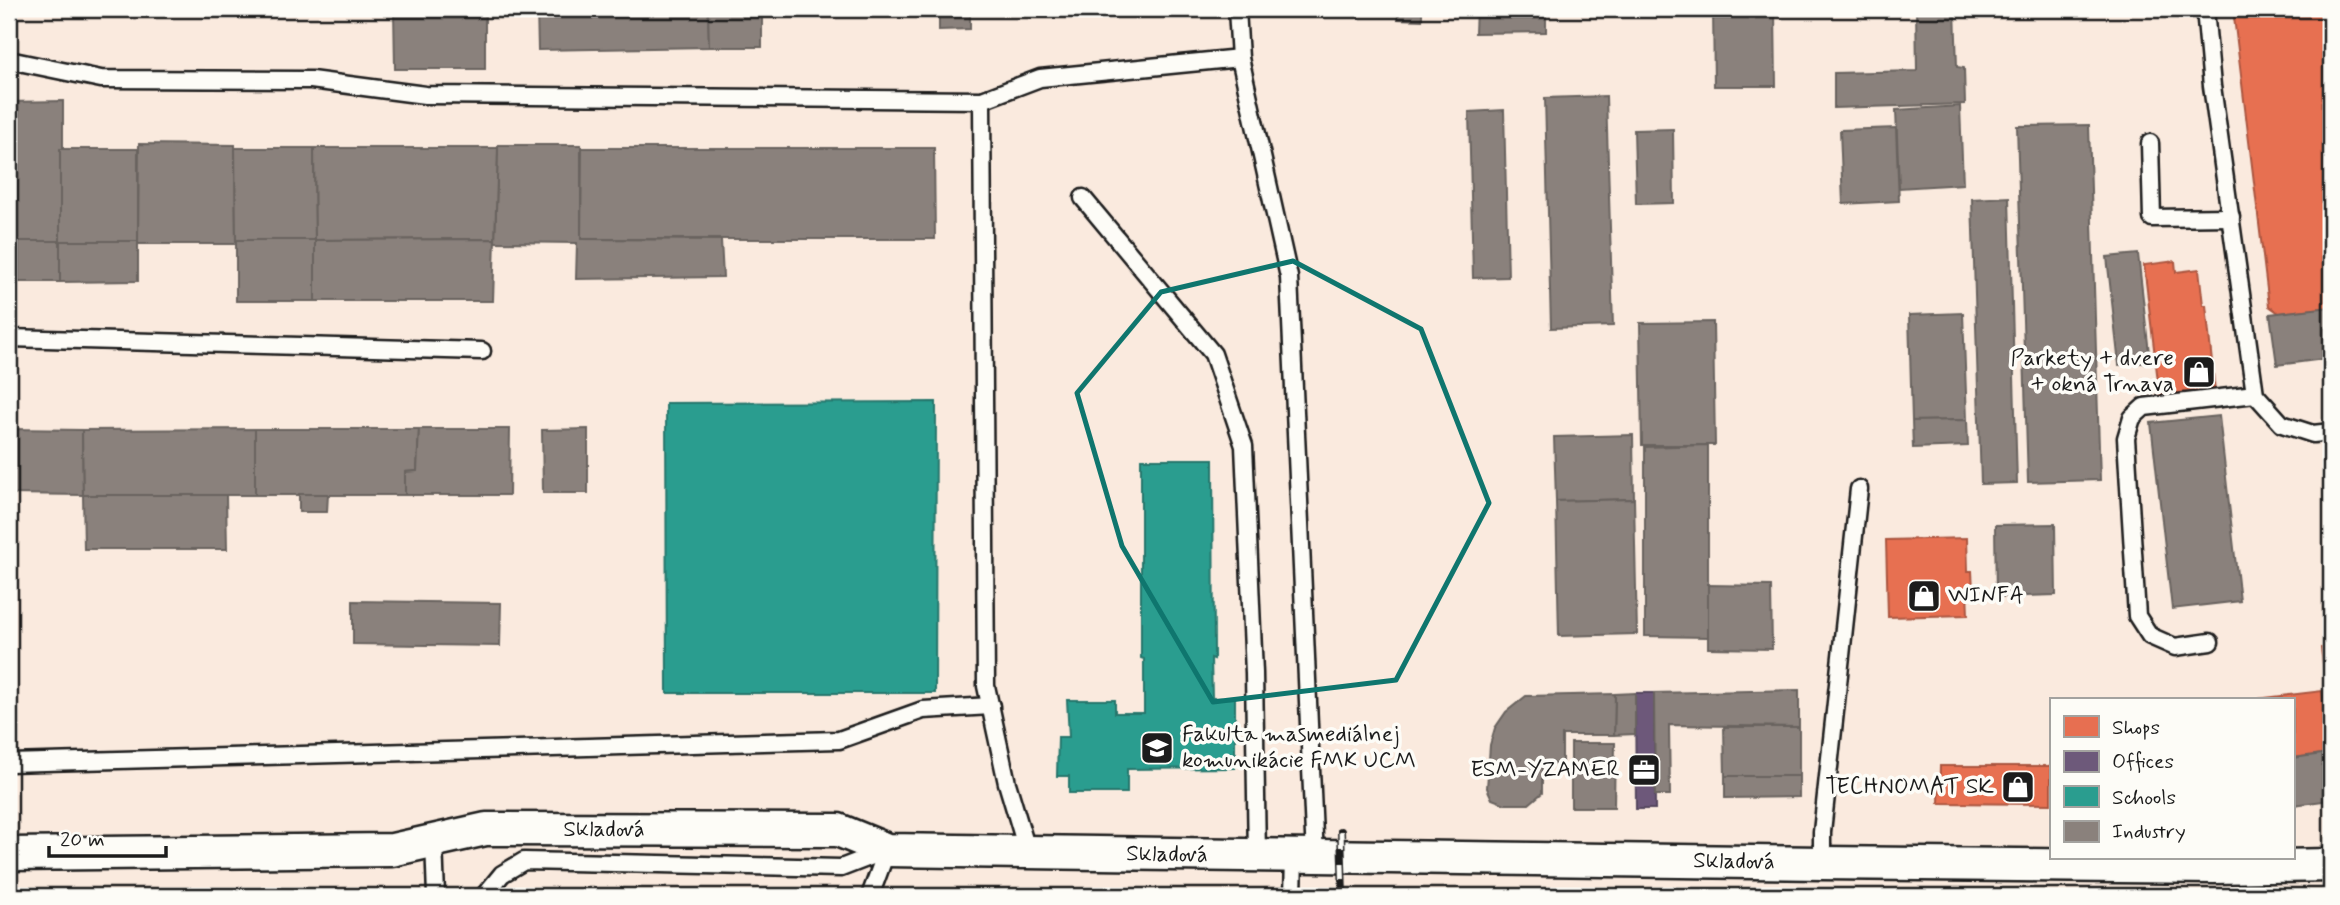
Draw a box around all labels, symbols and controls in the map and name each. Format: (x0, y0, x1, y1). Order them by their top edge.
place label: Parkety + dvere + okná Trnava (2011, 344, 2174, 400)
shop icon: Parkety + dvere + okná Trnava (2180, 353, 2218, 391)
shop icon: WINFA (1905, 577, 1943, 615)
place label: WINFA (1948, 581, 2024, 611)
legend (2050, 698, 2294, 860)
text: Shops (2112, 714, 2160, 742)
place label: Fakulta masmediálnej komunikácie FMK UCM (1182, 720, 1416, 776)
school or university icon: Fakulta masmediálnej komunikácie FMK UCM (1138, 729, 1176, 767)
text: Offices (2112, 748, 2174, 776)
office icon: ESM-YZAMER (1625, 751, 1663, 789)
place label: ESM-YZAMER (1470, 755, 1620, 785)
shop icon: TECHNOMAT SK (1999, 768, 2037, 806)
place label: TECHNOMAT SK (1825, 772, 1994, 802)
text: Schools (2112, 784, 2176, 812)
scale bar (49, 814, 166, 858)
street label: Skladová (563, 815, 645, 845)
text: Industry (2112, 818, 2186, 846)
text: 20 m (60, 826, 105, 854)
street label: Skladová (1126, 839, 1208, 871)
street label: Skladová (1693, 846, 1775, 878)

